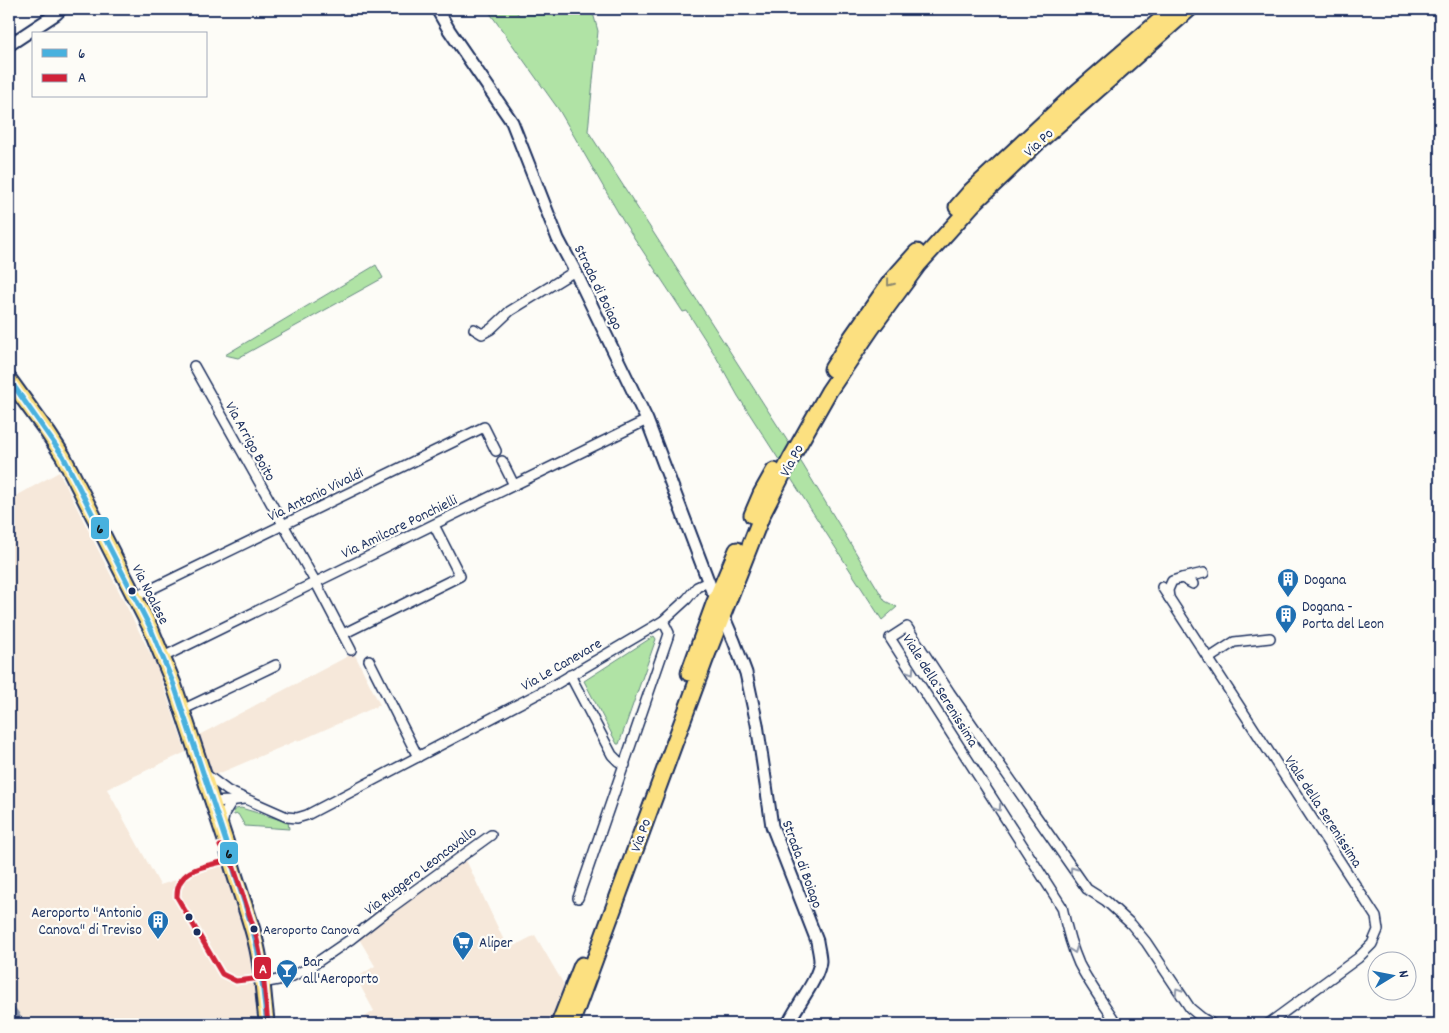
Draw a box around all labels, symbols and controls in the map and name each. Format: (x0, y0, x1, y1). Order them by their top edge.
legend (32, 32, 208, 98)
text: 6 (78, 44, 85, 66)
text: A (78, 68, 86, 90)
street label: Via Po (1019, 124, 1060, 163)
street label: Strada di Boiago (567, 242, 627, 334)
one-way arrow (887, 277, 896, 287)
street label: Via Arrigo Boito (218, 398, 280, 486)
street label: Via Po (775, 441, 811, 481)
street label: Via Antonio Vivaldi (264, 463, 368, 529)
street label: Via Amilcare Ponchielli (338, 490, 462, 565)
line badge: 6 (90, 516, 110, 540)
text: 6 (97, 520, 104, 540)
street label: Via Noalese (125, 561, 174, 629)
building icon: Dogana (1276, 567, 1300, 598)
place label: Dogana (1304, 570, 1347, 592)
unlabelled marker (127, 586, 137, 596)
place label: Dogana - Porta del Leon (1302, 597, 1384, 636)
building icon: Dogana - Porta del Leon (1274, 603, 1298, 634)
street label: Viale della Serenissima (896, 630, 983, 753)
street label: Via Le Canevare (518, 633, 607, 698)
one-way arrow (905, 666, 914, 675)
street label: Viale della Serenissima (1278, 752, 1367, 873)
one-way arrow (992, 803, 1002, 812)
street label: Via Po (626, 816, 658, 855)
street label: Strada di Boiago (775, 818, 827, 912)
street label: Via Ruggero Leoncavallo (360, 822, 482, 921)
line badge: 6 (219, 841, 239, 865)
text: 6 (226, 845, 233, 865)
one-way arrow (1070, 866, 1079, 875)
place label: Aeroporto "Antonio Canova" di Treviso (31, 903, 142, 942)
building icon: Aeroporto "Antonio Canova" di Treviso (146, 909, 170, 940)
unlabelled marker (184, 912, 194, 922)
place label: Aeroporto Canova (263, 921, 360, 941)
marker: Aeroporto Canova (249, 924, 259, 934)
unlabelled marker (192, 927, 202, 937)
supermarket icon: Aliper (451, 930, 475, 961)
place label: Aliper (479, 933, 513, 955)
one-way arrow (1068, 946, 1078, 954)
north arrow (1366, 950, 1416, 1000)
place label: Bar all'Aeroporto (303, 952, 379, 991)
line badge: A (253, 956, 272, 980)
bar icon: Bar all'Aeroporto (275, 958, 299, 989)
text: A (259, 960, 267, 980)
text: N (1392, 969, 1413, 979)
one-way arrow (1175, 987, 1185, 996)

